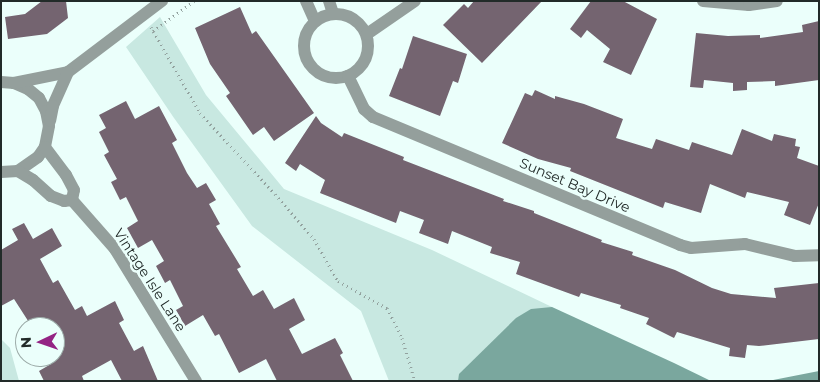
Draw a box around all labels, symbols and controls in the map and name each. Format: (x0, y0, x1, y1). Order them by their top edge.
street label: Sunset Bay Drive (517, 154, 633, 216)
street label: Vintage Isle Lane (110, 225, 190, 335)
north arrow (15, 317, 65, 367)
text: N (17, 337, 35, 349)

